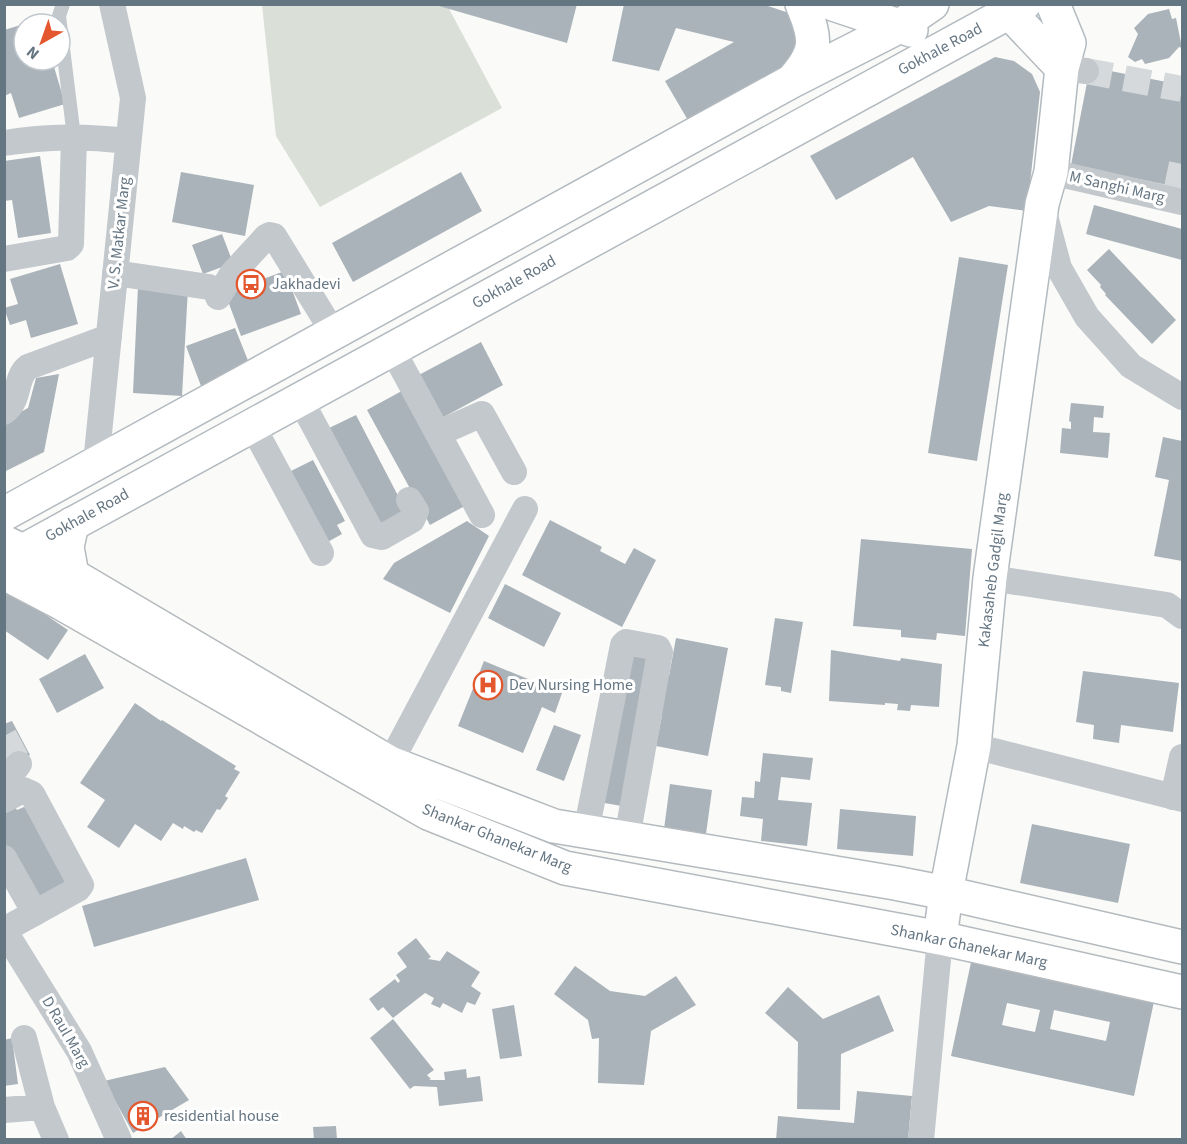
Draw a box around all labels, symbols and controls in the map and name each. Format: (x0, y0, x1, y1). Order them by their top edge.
north arrow (12, 12, 72, 72)
street label: Gokhale Road (894, 18, 986, 80)
text: N (22, 41, 44, 65)
street label: M Sanghi Marg (1067, 165, 1167, 209)
street label: V. S. Matkar Marg (102, 176, 136, 290)
street label: Gokhale Road (468, 250, 560, 314)
bus stop icon: Jakhadevi (235, 268, 267, 300)
place label: Jakhadevi (272, 273, 341, 295)
street label: Gokhale Road (41, 483, 133, 547)
street label: Kakasaheb Gadgil Marg (973, 491, 1013, 649)
hospital icon: Dev Nursing Home (472, 669, 504, 701)
place label: Dev Nursing Home (509, 674, 633, 696)
street label: Shankar Ghanekar Marg (419, 798, 575, 878)
street label: Shankar Ghanekar Marg (889, 919, 1049, 973)
street label: D Raul Marg (37, 992, 95, 1072)
building icon: residential house (127, 1100, 159, 1132)
place label: residential house (164, 1105, 279, 1127)

